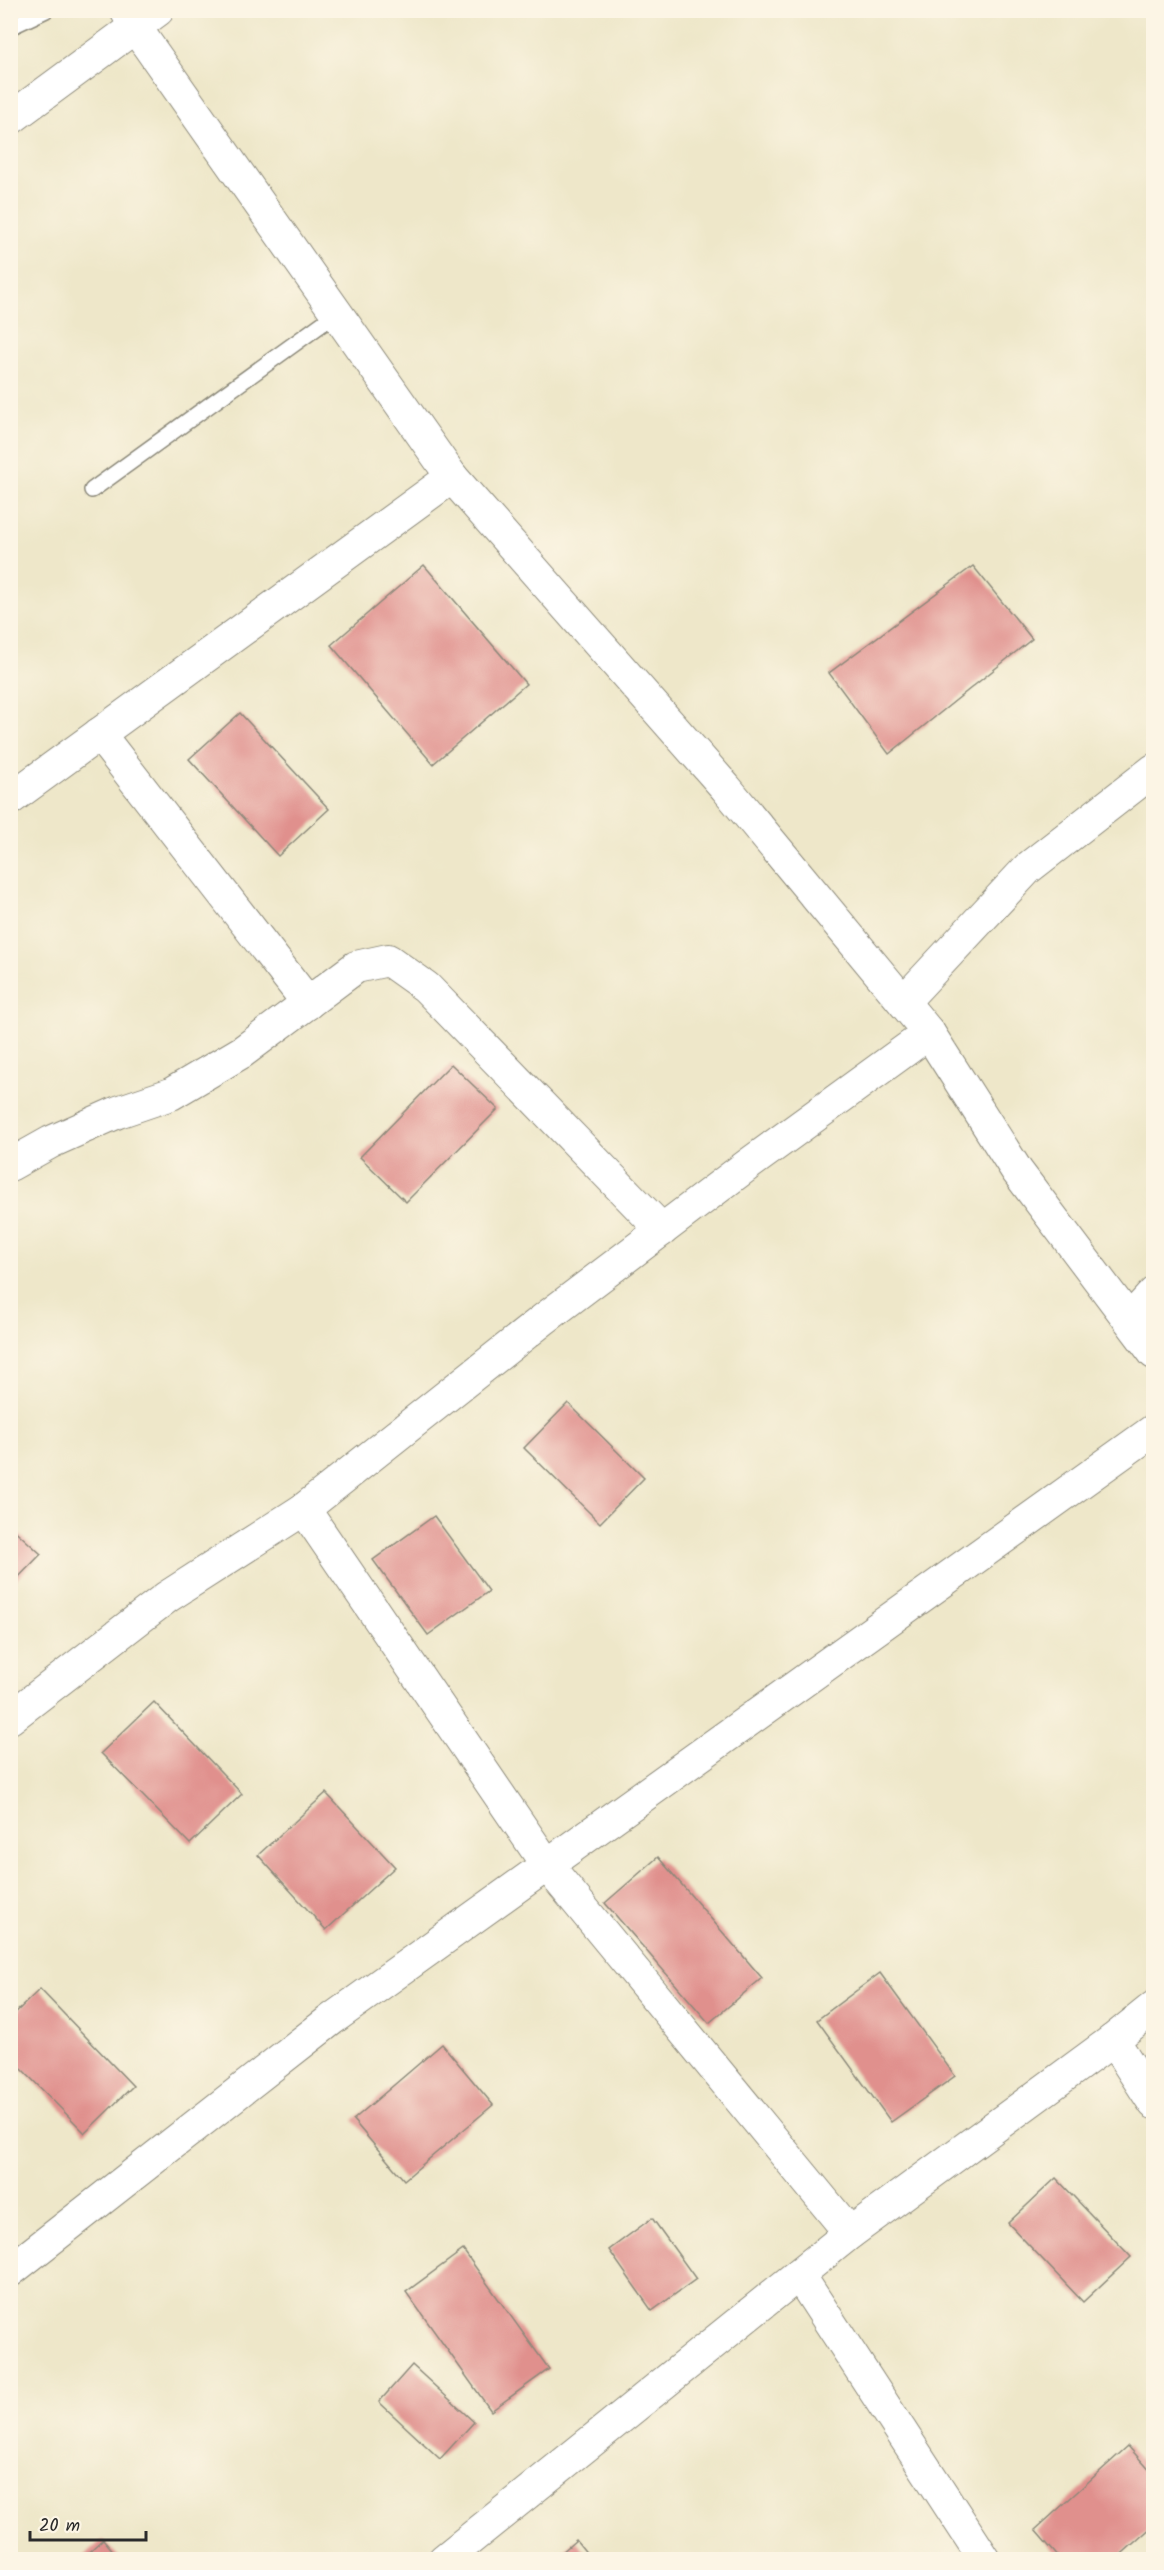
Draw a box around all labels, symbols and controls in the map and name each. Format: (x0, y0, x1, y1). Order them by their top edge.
scale bar (30, 2504, 146, 2542)
text: 20 m (39, 2512, 80, 2541)

